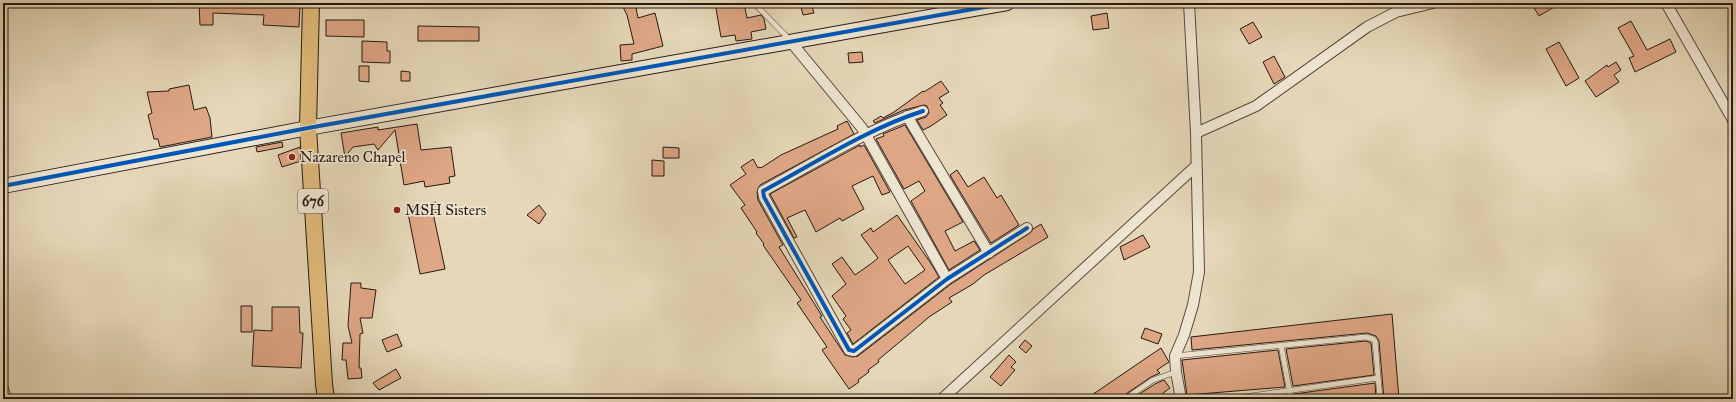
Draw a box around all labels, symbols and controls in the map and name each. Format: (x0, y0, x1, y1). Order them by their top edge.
place label: Nazareno Chapel (300, 148, 406, 166)
marker: Nazareno Chapel (287, 152, 297, 162)
road number: 676 (298, 189, 328, 213)
place label: MSH Sisters (405, 201, 486, 219)
marker: MSH Sisters (392, 205, 402, 215)

